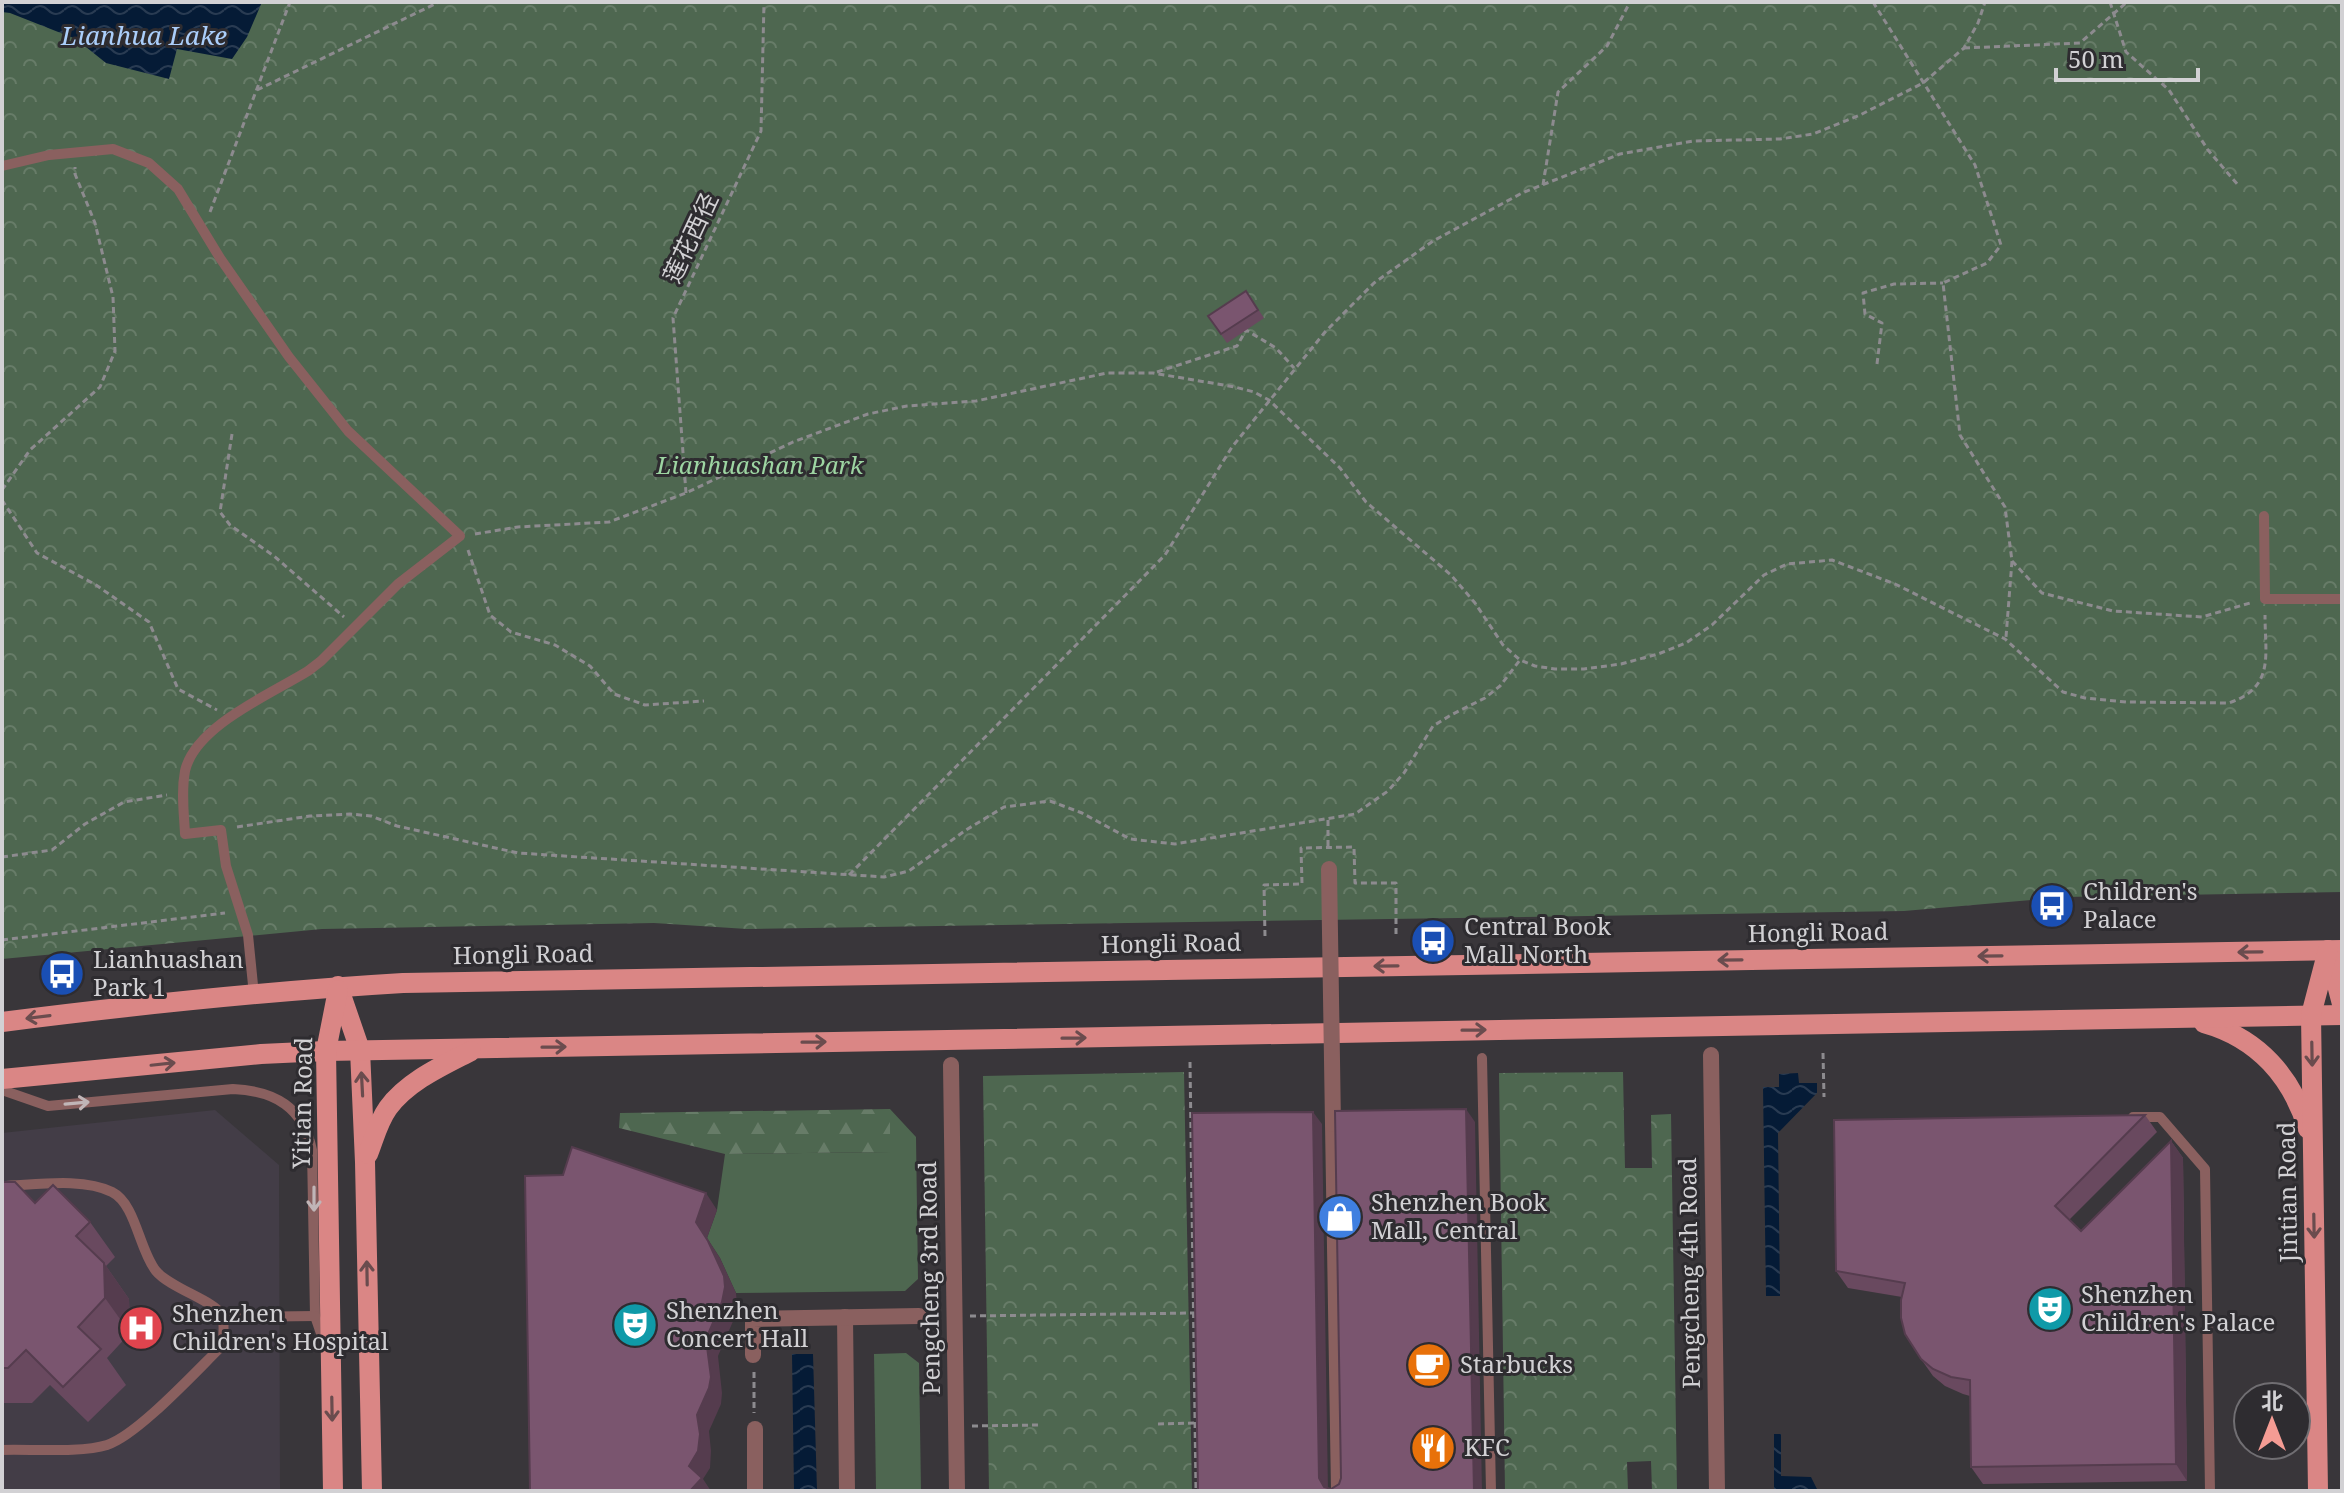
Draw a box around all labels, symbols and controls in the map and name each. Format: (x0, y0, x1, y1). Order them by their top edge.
water label: Lianhua Lake (60, 17, 227, 53)
scale bar (2056, 32, 2198, 82)
text: 50 m (2068, 42, 2124, 75)
street label: 莲花西径 (654, 187, 725, 288)
park label: Lianhuashan Park (656, 448, 865, 481)
place label: Children's Palace (2083, 874, 2198, 935)
bus stop icon: Children's Palace (2028, 882, 2076, 930)
place label: Central Book Mall North (1464, 909, 1612, 970)
street label: Hongli Road (1747, 914, 1889, 949)
bus stop icon: Central Book Mall North (1409, 917, 1457, 965)
street label: Hongli Road (1100, 925, 1242, 960)
street label: Hongli Road (452, 936, 594, 971)
place label: Lianhuashan Park 1 (93, 942, 244, 1003)
one-way arrow (2237, 944, 2264, 959)
one-way arrow (1977, 948, 2004, 964)
bus stop icon: Lianhuashan Park 1 (38, 950, 86, 998)
one-way arrow (1717, 953, 1744, 968)
one-way arrow (1373, 958, 1400, 974)
one-way arrow (25, 1010, 52, 1025)
one-way arrow (1460, 1023, 1487, 1038)
one-way arrow (1060, 1030, 1087, 1045)
one-way arrow (800, 1034, 827, 1050)
street label: Yitian Road (284, 1036, 319, 1170)
one-way arrow (540, 1039, 567, 1055)
one-way arrow (2304, 1040, 2319, 1067)
one-way arrow (149, 1056, 176, 1071)
one-way arrow (354, 1071, 369, 1098)
one-way arrow (63, 1096, 90, 1111)
street label: Jintian Road (2269, 1121, 2304, 1264)
street label: Pengcheng 4th Road (1670, 1157, 1707, 1389)
street label: Pengcheng 3rd Road (910, 1161, 947, 1395)
one-way arrow (306, 1185, 322, 1212)
place label: Shenzhen Book Mall, Central (1371, 1185, 1548, 1246)
shop icon: Shenzhen Book Mall, Central (1316, 1193, 1364, 1241)
one-way arrow (2306, 1212, 2322, 1239)
one-way arrow (360, 1260, 375, 1287)
place label: Shenzhen Children's Palace (2081, 1277, 2275, 1338)
theatre icon: Shenzhen Children's Palace (2026, 1285, 2074, 1333)
place label: Shenzhen Concert Hall (666, 1293, 809, 1354)
place label: Shenzhen Children's Hospital (172, 1296, 389, 1357)
theatre icon: Shenzhen Concert Hall (611, 1301, 659, 1349)
hospital icon: Shenzhen Children's Hospital (117, 1304, 165, 1352)
cafe icon: Starbucks (1405, 1341, 1453, 1389)
place label: Starbucks (1460, 1347, 1573, 1380)
north arrow (2232, 1381, 2312, 1461)
text: 北 (2261, 1385, 2283, 1415)
one-way arrow (324, 1395, 340, 1422)
restaurant icon: KFC (1409, 1424, 1457, 1472)
place label: KFC (1464, 1430, 1510, 1463)

